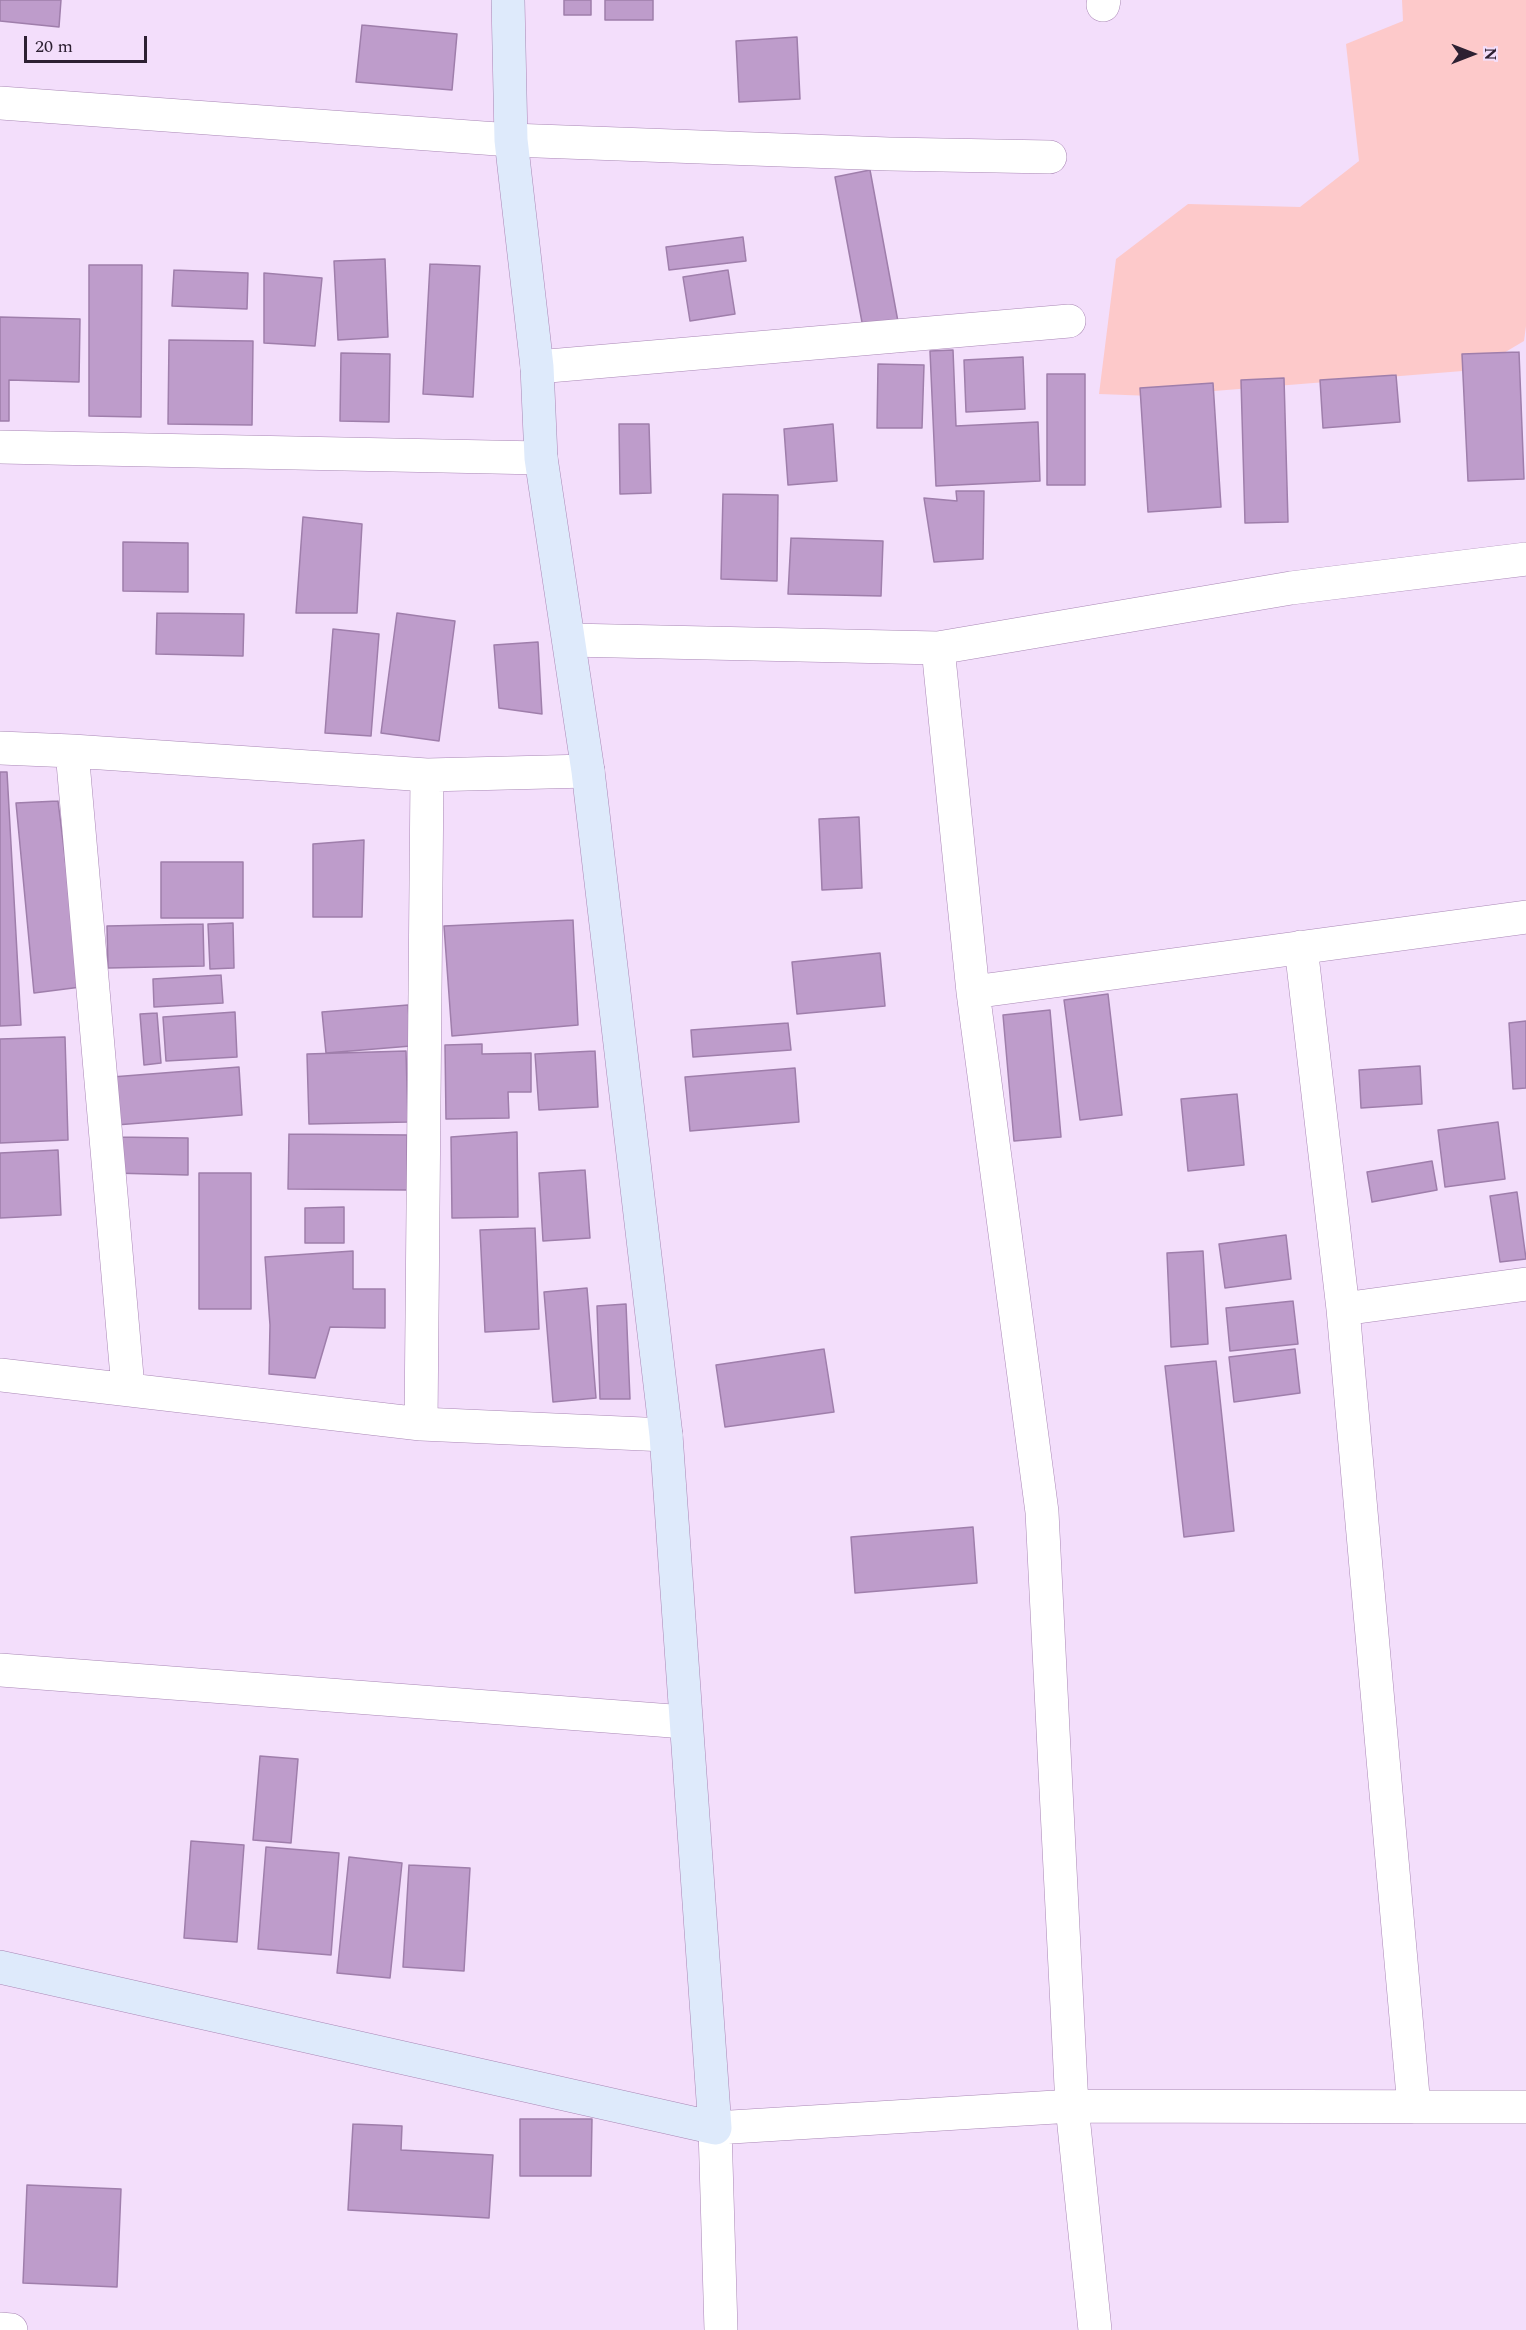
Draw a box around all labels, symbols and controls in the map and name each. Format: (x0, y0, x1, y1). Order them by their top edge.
scale bar (27, 24, 150, 62)
north arrow (1442, 24, 1502, 84)
text: 20 m (35, 33, 73, 60)
text: N (1478, 47, 1502, 61)

